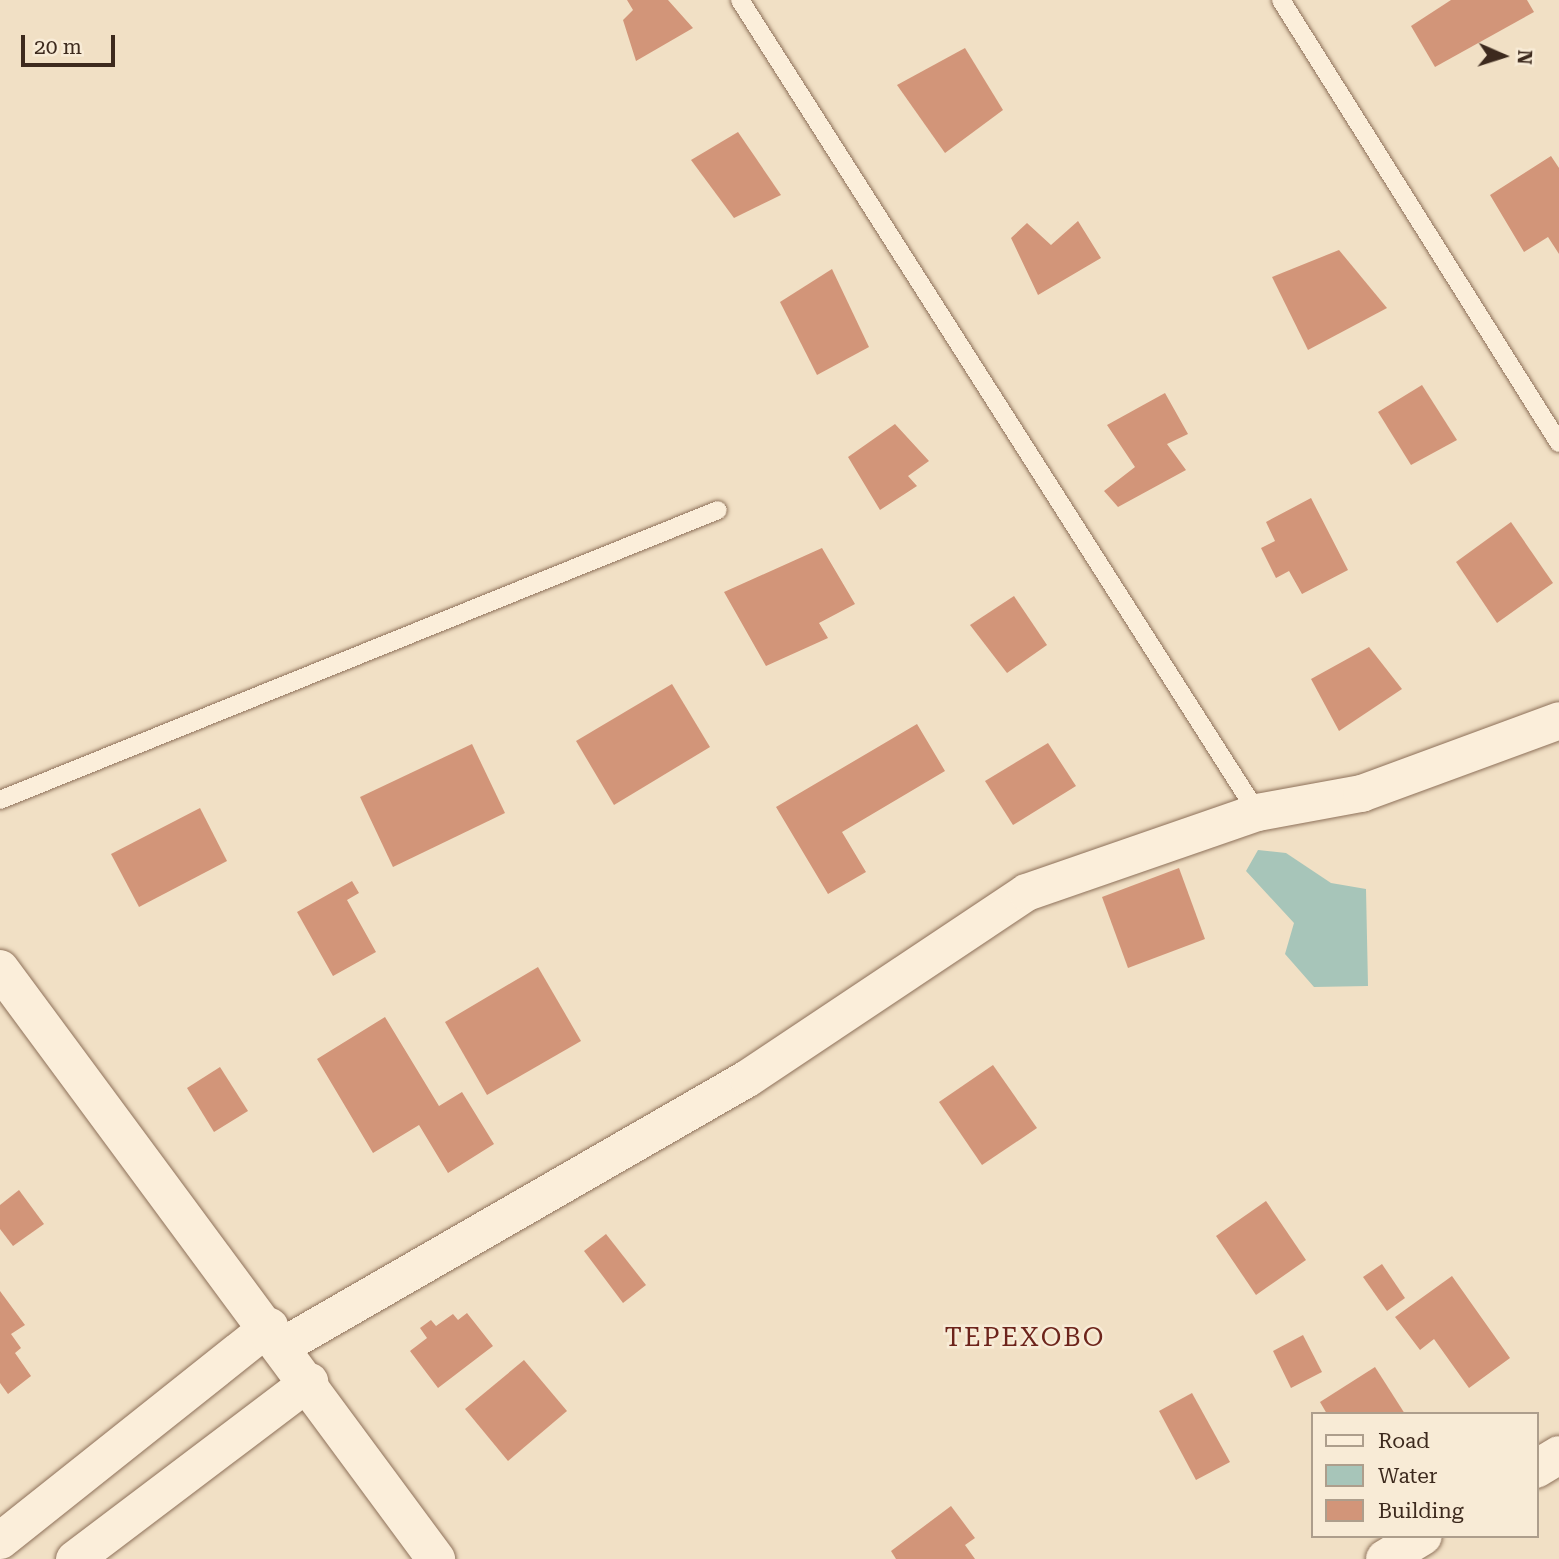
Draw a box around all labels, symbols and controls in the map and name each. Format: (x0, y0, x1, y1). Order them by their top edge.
scale bar (24, 21, 119, 65)
north arrow (1468, 21, 1538, 91)
text: 20 m (34, 35, 82, 59)
text: N (1513, 49, 1536, 65)
district label: ТЕРЕХОВО (946, 1322, 1104, 1354)
legend (1310, 1412, 1538, 1538)
text: Road (1378, 1429, 1430, 1453)
text: Water (1378, 1464, 1437, 1488)
text: Building (1378, 1499, 1464, 1523)

